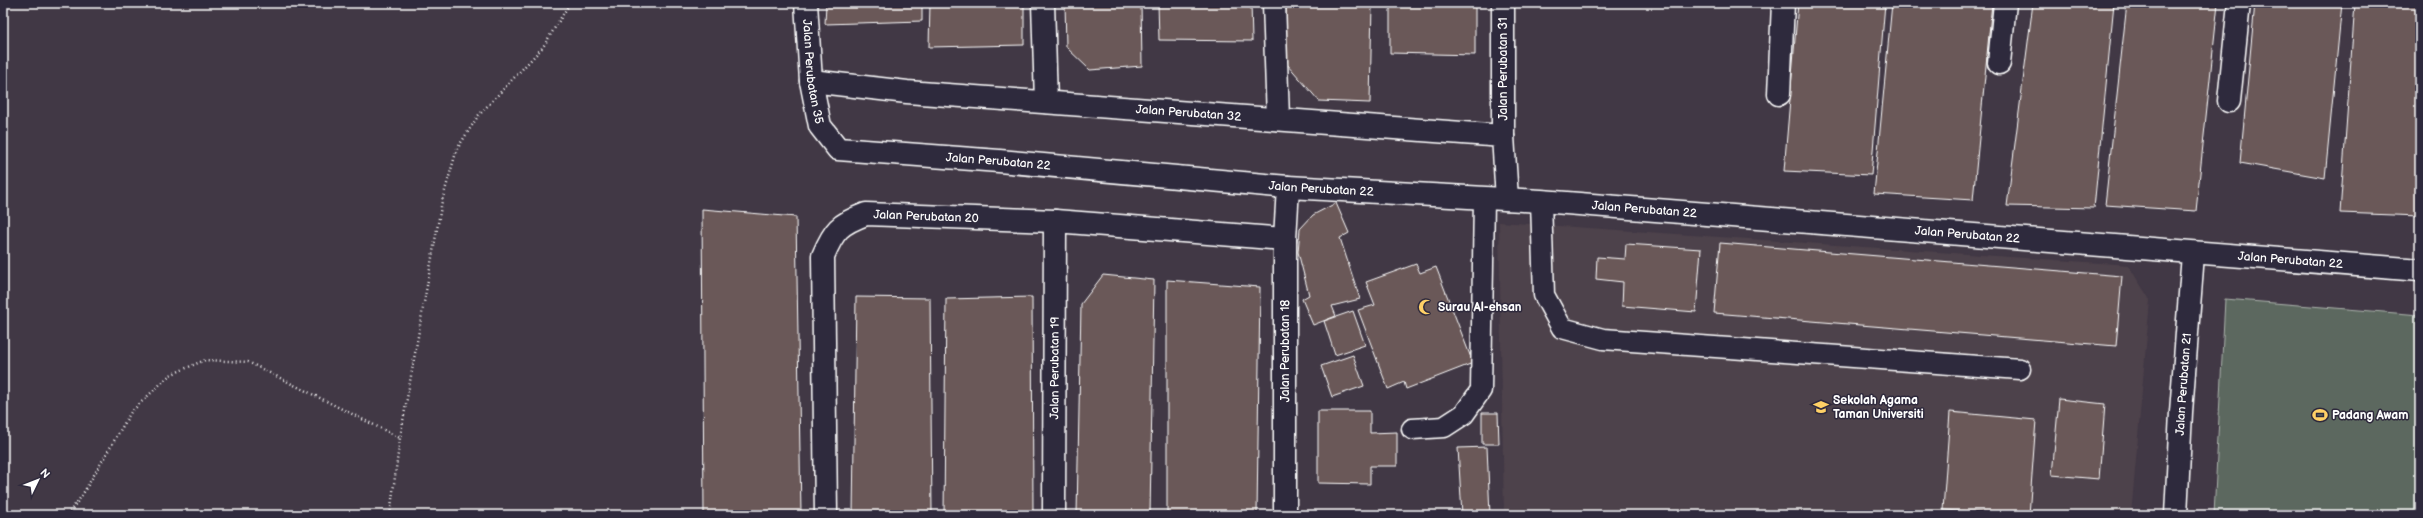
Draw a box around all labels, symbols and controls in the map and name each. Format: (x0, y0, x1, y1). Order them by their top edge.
street label: Jalan Perubatan 31 (1496, 17, 1511, 121)
street label: Jalan Perubatan 35 (799, 19, 826, 125)
street label: Jalan Perubatan 32 (1135, 102, 1242, 125)
street label: Jalan Perubatan 22 (945, 150, 1051, 174)
street label: Jalan Perubatan 22 (1268, 178, 1374, 200)
street label: Jalan Perubatan 22 (1591, 198, 1698, 221)
street label: Jalan Perubatan 20 (873, 207, 979, 226)
street label: Jalan Perubatan 22 (1914, 223, 2021, 247)
street label: Jalan Perubatan 22 (2237, 249, 2344, 272)
mosque icon: Surau Al-ehsan (1417, 298, 1435, 316)
street label: Jalan Perubatan 18 (1278, 300, 1293, 402)
place label: Surau Al-ehsan (1438, 300, 1522, 315)
street label: Jalan Perubatan 19 (1047, 317, 1063, 419)
street label: Jalan Perubatan 21 (2173, 332, 2195, 436)
place label: Sekolah Agama Taman Universiti (1833, 393, 1924, 422)
school or university icon: Sekolah Agama Taman Universiti (1812, 398, 1830, 416)
sports icon: Padang Awam (2311, 406, 2329, 424)
place label: Padang Awam (2332, 408, 2408, 423)
north arrow (18, 460, 58, 500)
text: N (37, 466, 53, 481)

